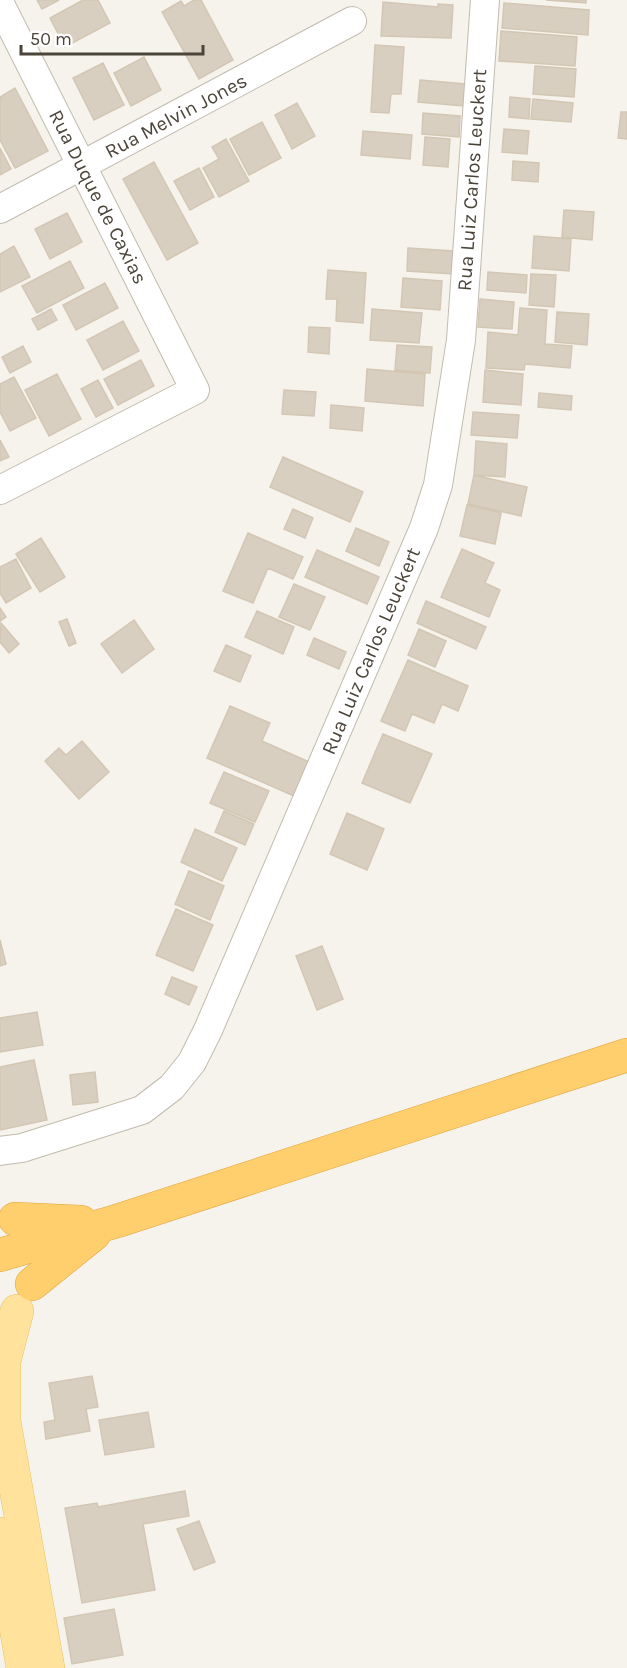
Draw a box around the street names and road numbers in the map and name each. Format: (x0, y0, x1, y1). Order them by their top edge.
street label: Rua Luiz Carlos Leuckert (453, 68, 491, 292)
street label: Rua Melvin Jones (101, 69, 251, 163)
street label: Rua Duque de Caxias (44, 106, 152, 288)
street label: Rua Luiz Carlos Leuckert (317, 544, 425, 758)

